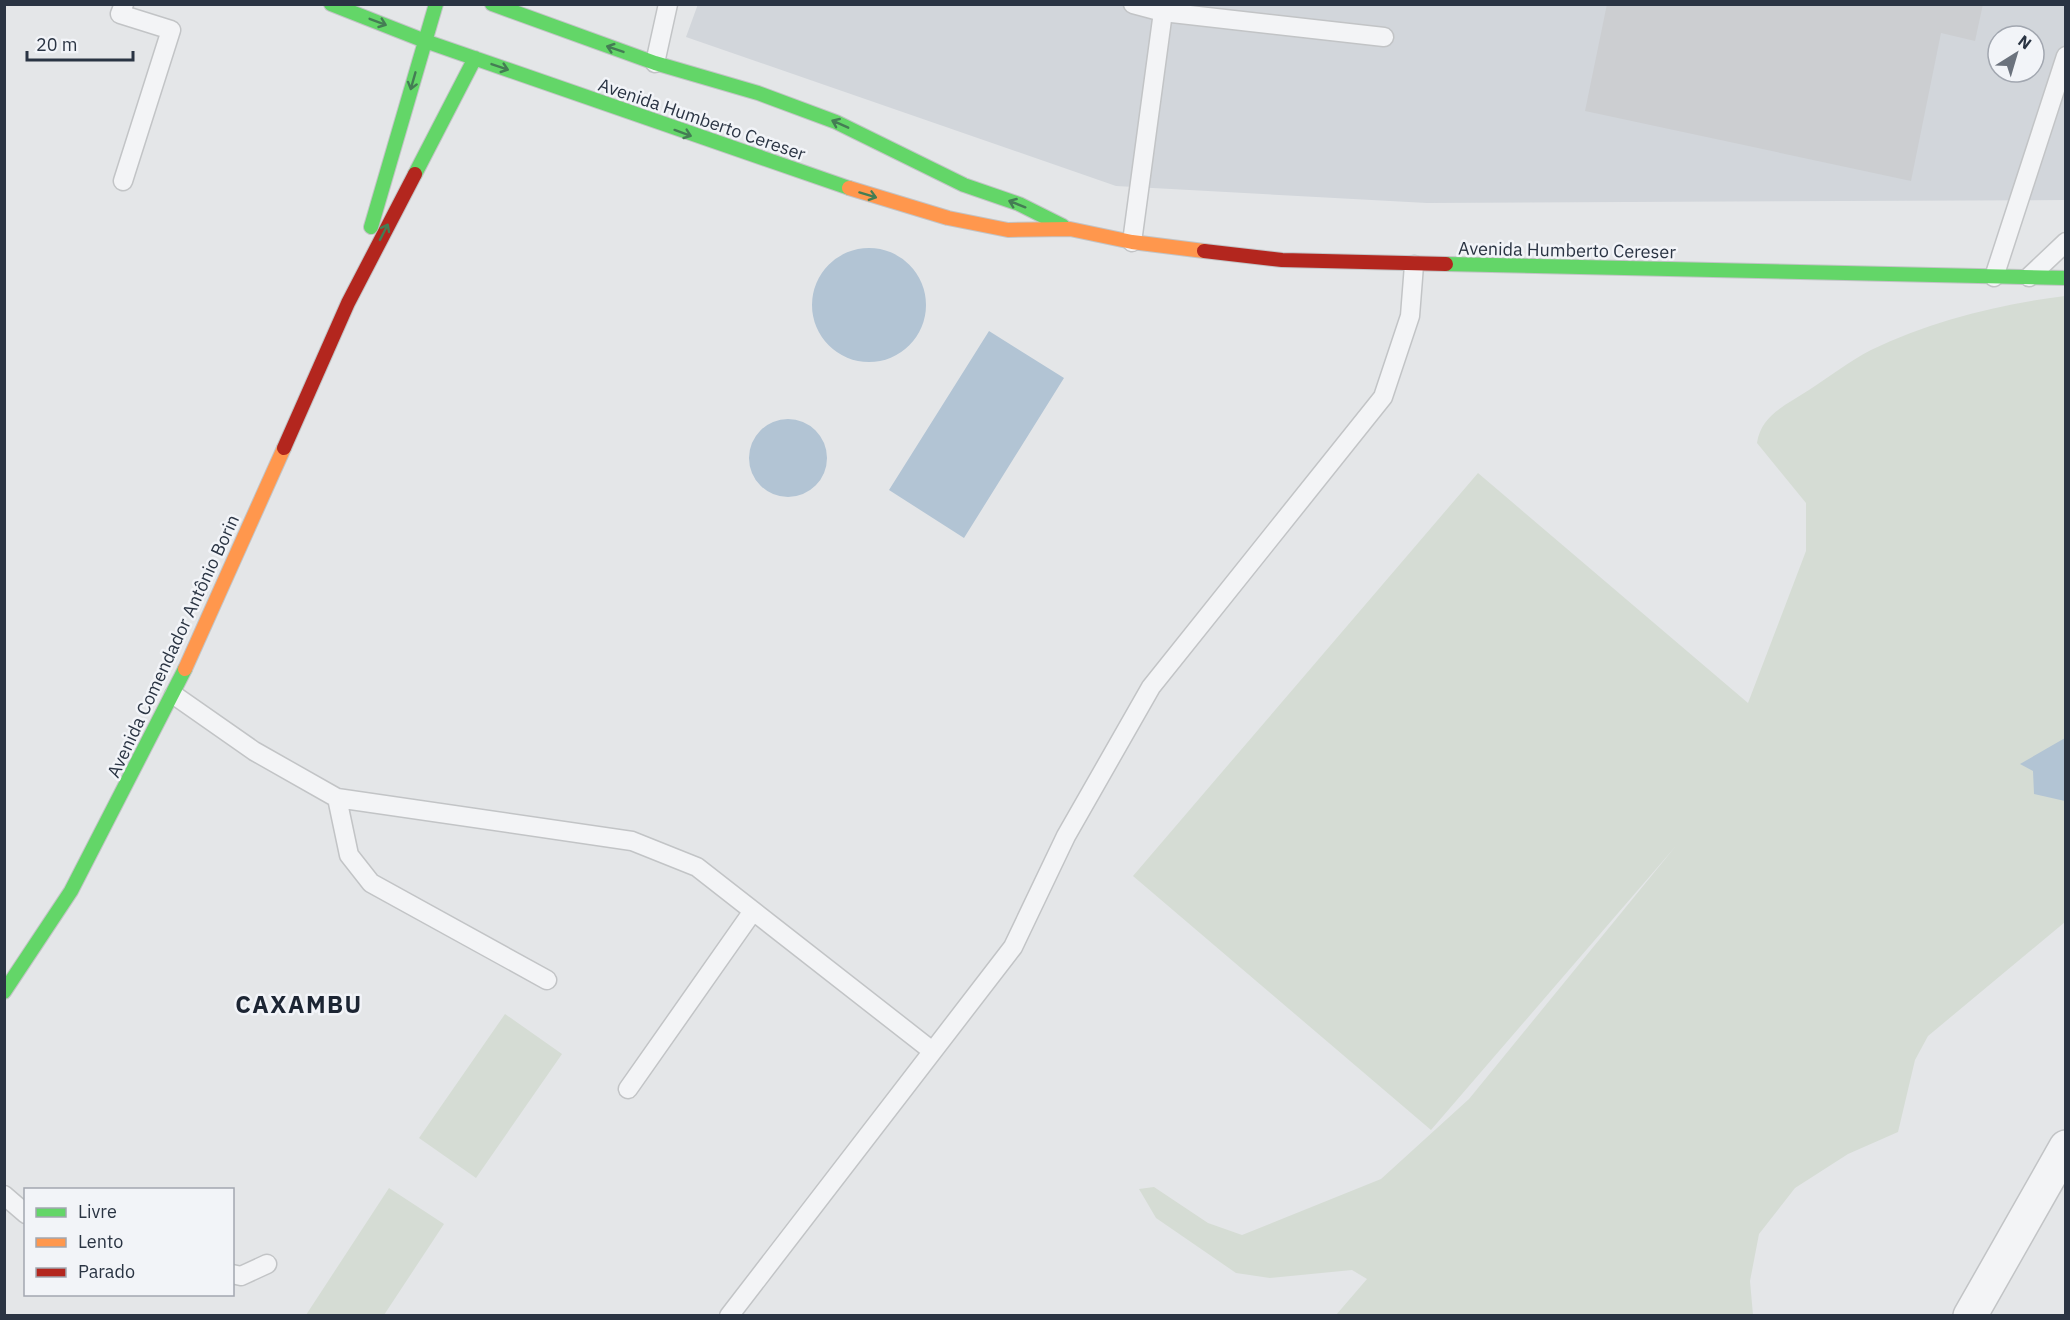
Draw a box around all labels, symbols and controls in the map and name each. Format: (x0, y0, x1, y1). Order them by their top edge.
one-way arrow (368, 18, 387, 29)
scale bar (27, 24, 134, 62)
north arrow (1986, 24, 2046, 84)
text: N (2014, 31, 2036, 53)
text: 20 m (36, 33, 78, 56)
one-way arrow (606, 43, 625, 54)
one-way arrow (490, 62, 509, 73)
one-way arrow (407, 71, 418, 90)
street label: Avenida Humberto Cereser (595, 73, 809, 165)
one-way arrow (831, 118, 849, 129)
one-way arrow (673, 128, 692, 139)
one-way arrow (858, 190, 877, 201)
one-way arrow (1008, 198, 1027, 209)
one-way arrow (379, 224, 391, 242)
street label: Avenida Humberto Cereser (1458, 237, 1676, 263)
street label: Avenida Comendador Antônio Borin (102, 511, 244, 781)
district label: CAXAMBU (235, 988, 363, 1020)
legend (24, 1188, 234, 1296)
text: Livre (78, 1200, 117, 1223)
text: Lento (78, 1230, 123, 1253)
text: Parado (78, 1260, 135, 1283)

